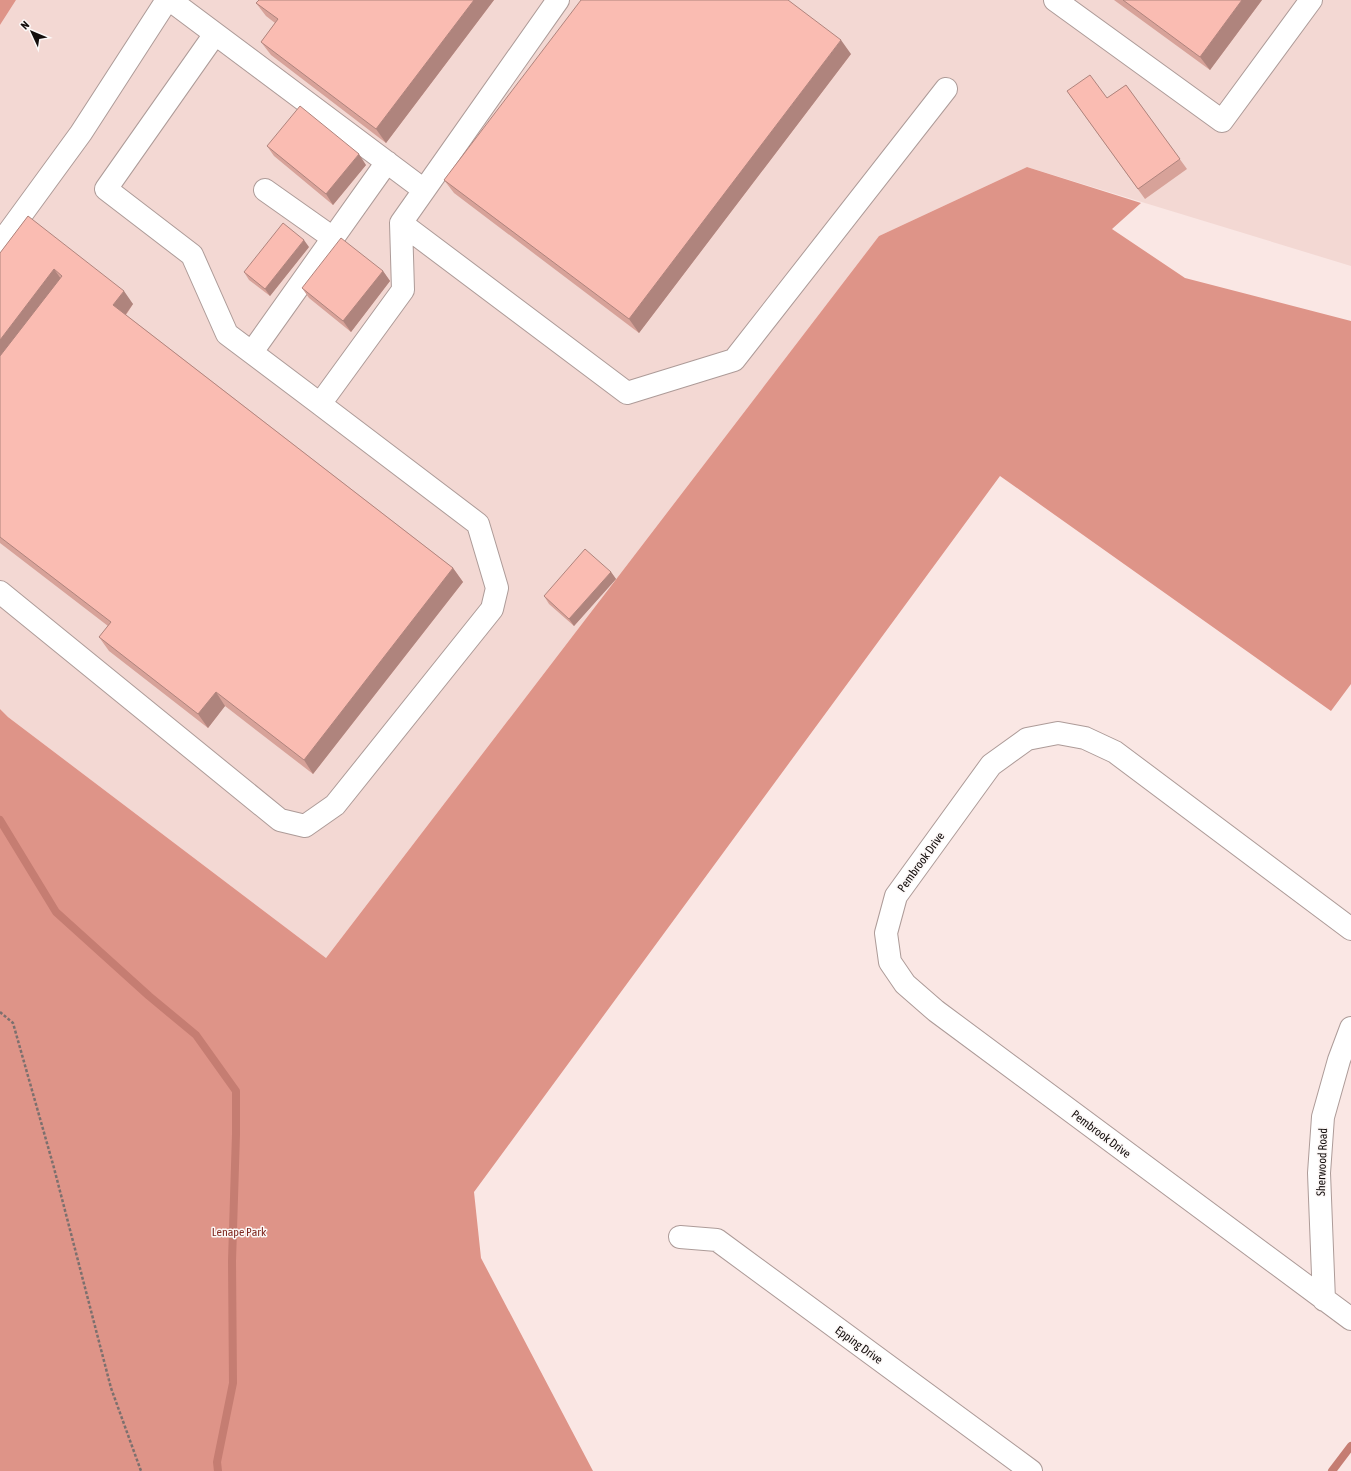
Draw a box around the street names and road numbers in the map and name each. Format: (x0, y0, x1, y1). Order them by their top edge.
street label: Pembrook Drive (895, 829, 947, 895)
street label: Pembrook Drive (1069, 1107, 1133, 1161)
street label: Sherwood Road (1314, 1128, 1330, 1196)
street label: Epping Drive (833, 1323, 885, 1367)

